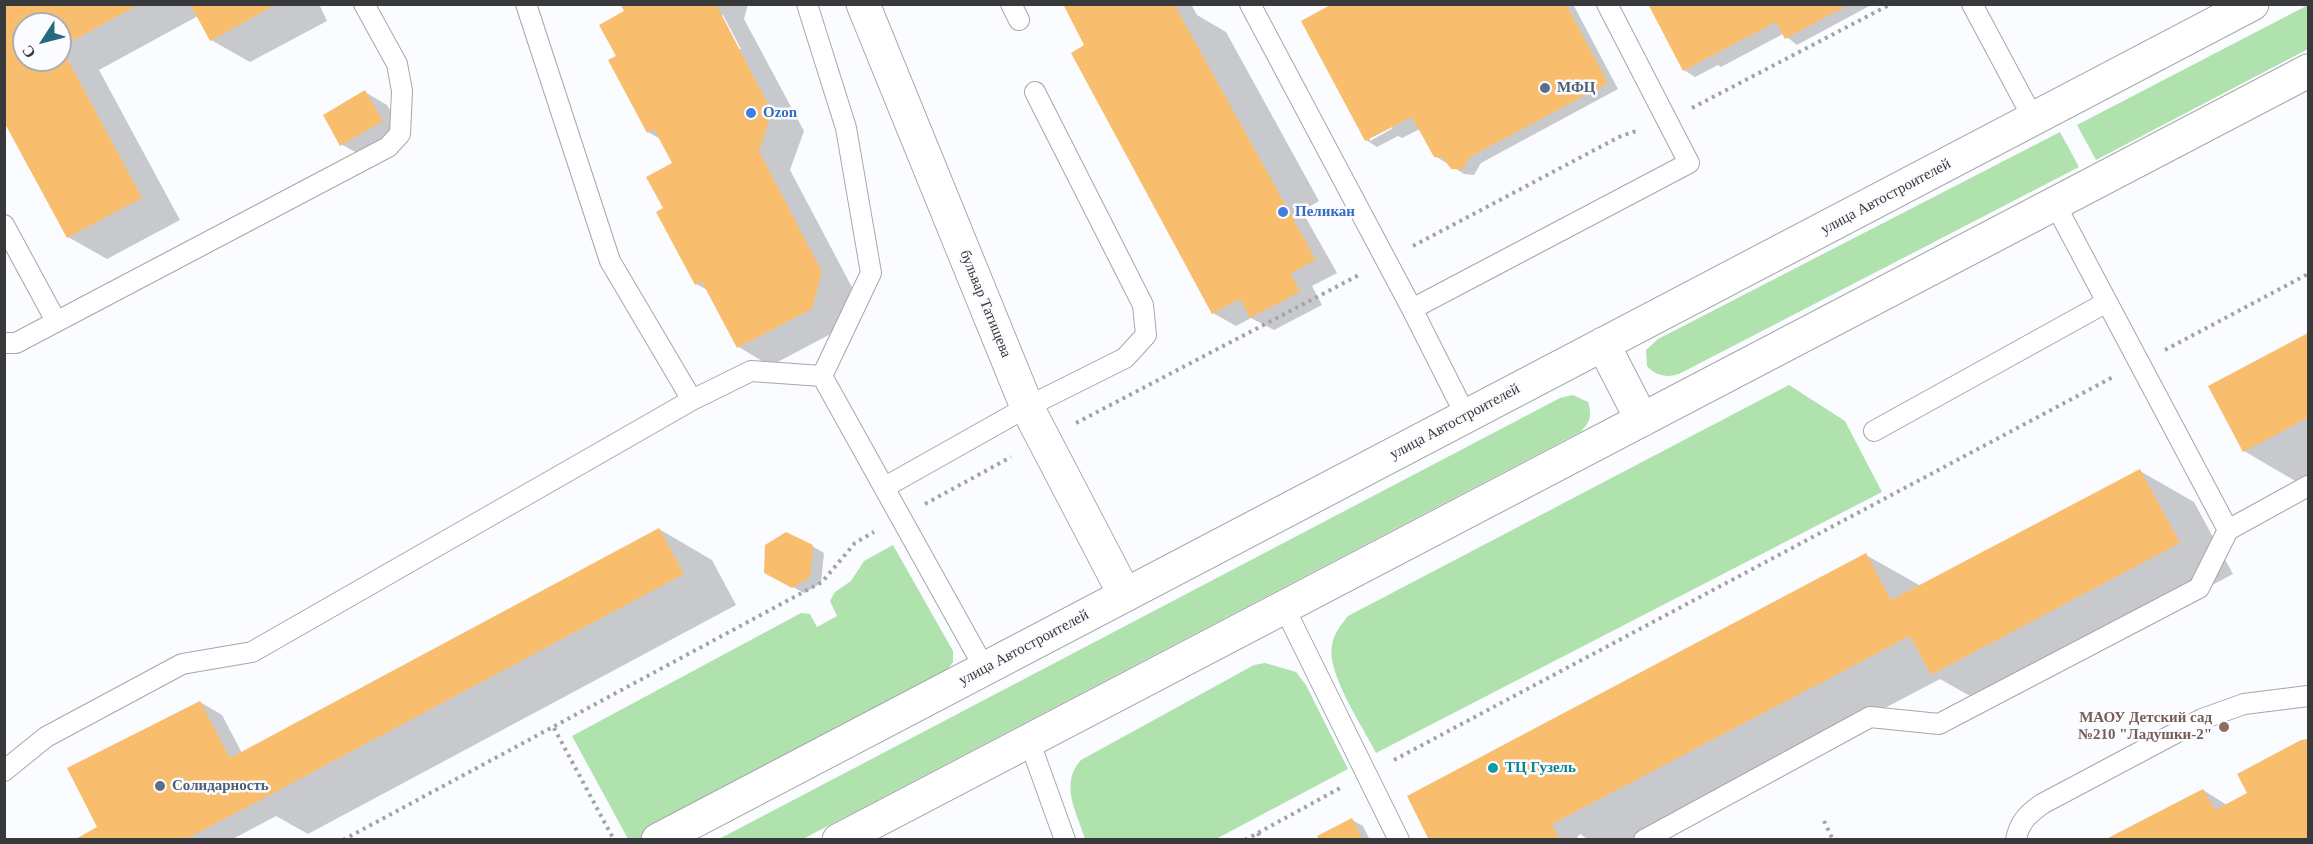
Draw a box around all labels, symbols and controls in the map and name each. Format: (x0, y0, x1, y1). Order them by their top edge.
north arrow (12, 12, 72, 72)
text: С (18, 42, 39, 61)
place label: МФЦ (1557, 79, 1596, 97)
marker: МФЦ (1538, 81, 1552, 95)
place label: Ozon (763, 104, 797, 122)
marker: Ozon (744, 106, 758, 120)
street label: улица Автостроителей (1818, 155, 1954, 239)
place label: Пеликан (1295, 203, 1355, 221)
marker: Пеликан (1276, 205, 1290, 219)
street label: бульвар Татищева (955, 248, 1015, 360)
street label: улица Автостроителей (1387, 380, 1523, 464)
street label: улица Автостроителей (956, 606, 1092, 690)
place label: МАОУ Детский сад №210 "Ладушки-2" (2078, 709, 2212, 744)
marker: МАОУ Детский сад №210 "Ладушки-2" (2217, 720, 2231, 734)
place label: ТЦ Гузель (1505, 759, 1576, 777)
marker: ТЦ Гузель (1486, 761, 1500, 775)
place label: Солидарность (172, 777, 269, 795)
marker: Солидарность (153, 779, 167, 793)

